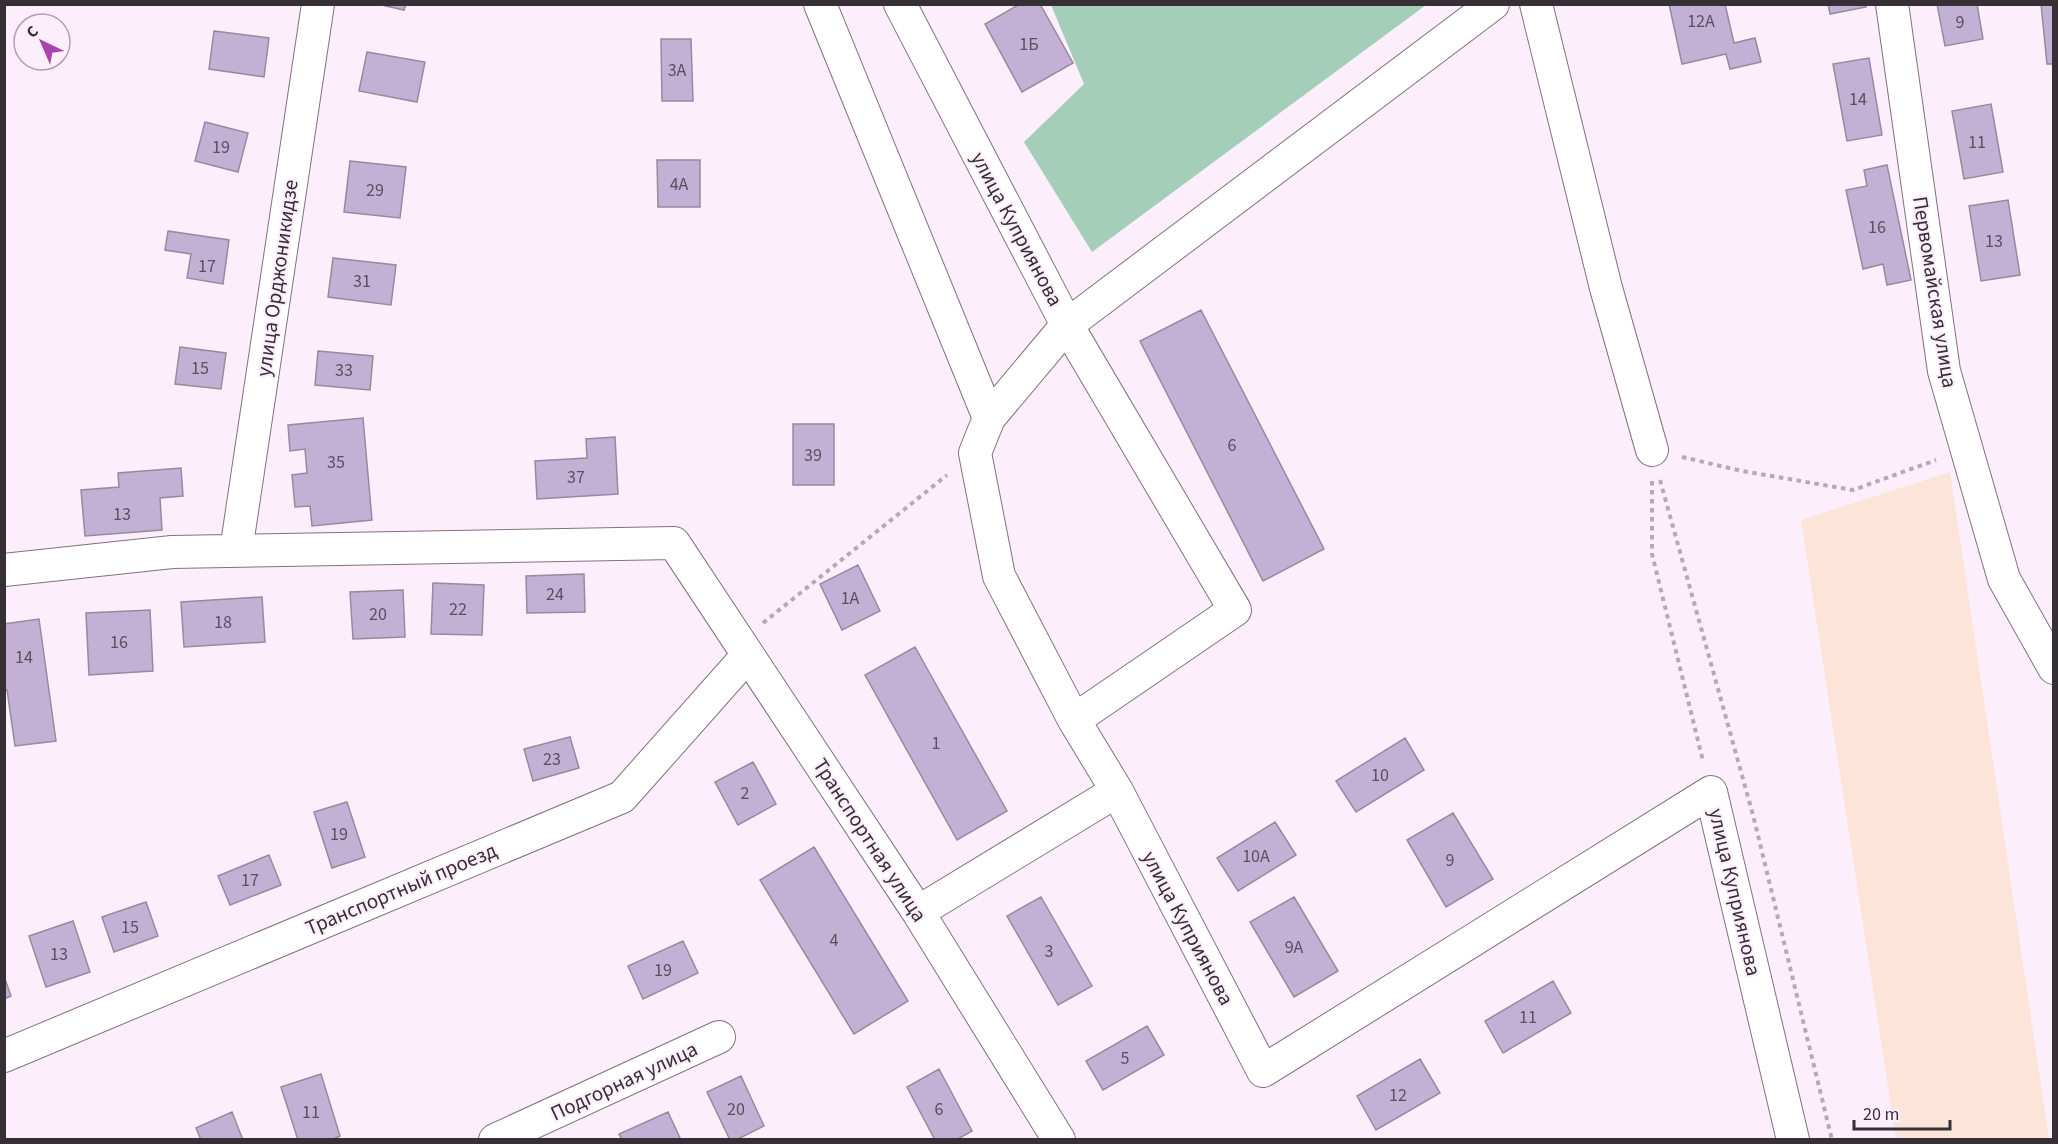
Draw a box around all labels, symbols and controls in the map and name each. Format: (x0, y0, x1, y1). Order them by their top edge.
house number: 12А (1687, 9, 1715, 34)
house number: 9 (1956, 10, 1965, 35)
north arrow (12, 12, 72, 72)
text: С (21, 21, 43, 43)
house number: 1Б (1019, 32, 1039, 57)
house number: 3А (668, 58, 687, 83)
house number: 14 (1849, 87, 1867, 112)
house number: 11 (1968, 130, 1986, 155)
house number: 19 (212, 135, 230, 160)
street label: улица Куприянова (964, 146, 1070, 312)
house number: 4А (670, 172, 689, 197)
street label: улица Орджоникидзе (248, 178, 306, 378)
house number: 29 (366, 178, 384, 203)
street label: Первомайская улица (1905, 194, 1965, 390)
house number: 16 (1868, 215, 1886, 240)
house number: 13 (1985, 229, 2003, 254)
house number: 17 (198, 254, 216, 279)
house number: 31 (353, 269, 371, 294)
house number: 15 (191, 356, 209, 381)
house number: 33 (335, 358, 353, 383)
house number: 6 (1228, 433, 1237, 458)
house number: 39 (804, 443, 822, 468)
house number: 35 (327, 450, 345, 475)
house number: 37 (567, 465, 585, 490)
house number: 13 (113, 502, 131, 527)
house number: 24 (546, 582, 564, 607)
house number: 1А (841, 586, 860, 611)
house number: 22 (449, 597, 467, 622)
house number: 20 (369, 602, 387, 627)
house number: 18 (214, 610, 232, 635)
house number: 16 (110, 630, 128, 655)
house number: 14 (15, 645, 33, 670)
house number: 1 (932, 731, 940, 756)
house number: 23 (543, 747, 561, 772)
street label: Транспортная улица (806, 752, 934, 928)
house number: 10 (1371, 763, 1389, 788)
house number: 2 (741, 781, 750, 806)
street label: улица Куприянова (1701, 805, 1769, 979)
house number: 19 (330, 822, 348, 847)
street label: Транспортный проезд (301, 835, 501, 943)
house number: 10А (1242, 844, 1270, 869)
street label: улица Куприянова (1135, 845, 1241, 1011)
house number: 9 (1446, 848, 1455, 873)
house number: 17 (241, 868, 259, 893)
house number: 15 (121, 915, 139, 940)
house number: 4 (830, 928, 839, 953)
house number: 9А (1285, 935, 1304, 960)
house number: 3 (1045, 939, 1054, 964)
house number: 13 (50, 942, 68, 967)
house number: 19 (654, 958, 672, 983)
house number: 11 (1519, 1005, 1537, 1030)
street label: Подгорная улица (545, 1034, 703, 1128)
house number: 5 (1121, 1046, 1130, 1071)
house number: 12 (1389, 1083, 1407, 1108)
scale bar (1854, 1093, 1950, 1131)
house number: 20 (727, 1097, 745, 1122)
house number: 6 (935, 1097, 944, 1122)
house number: 11 (302, 1100, 320, 1125)
text: 20 m (1863, 1102, 1899, 1127)

